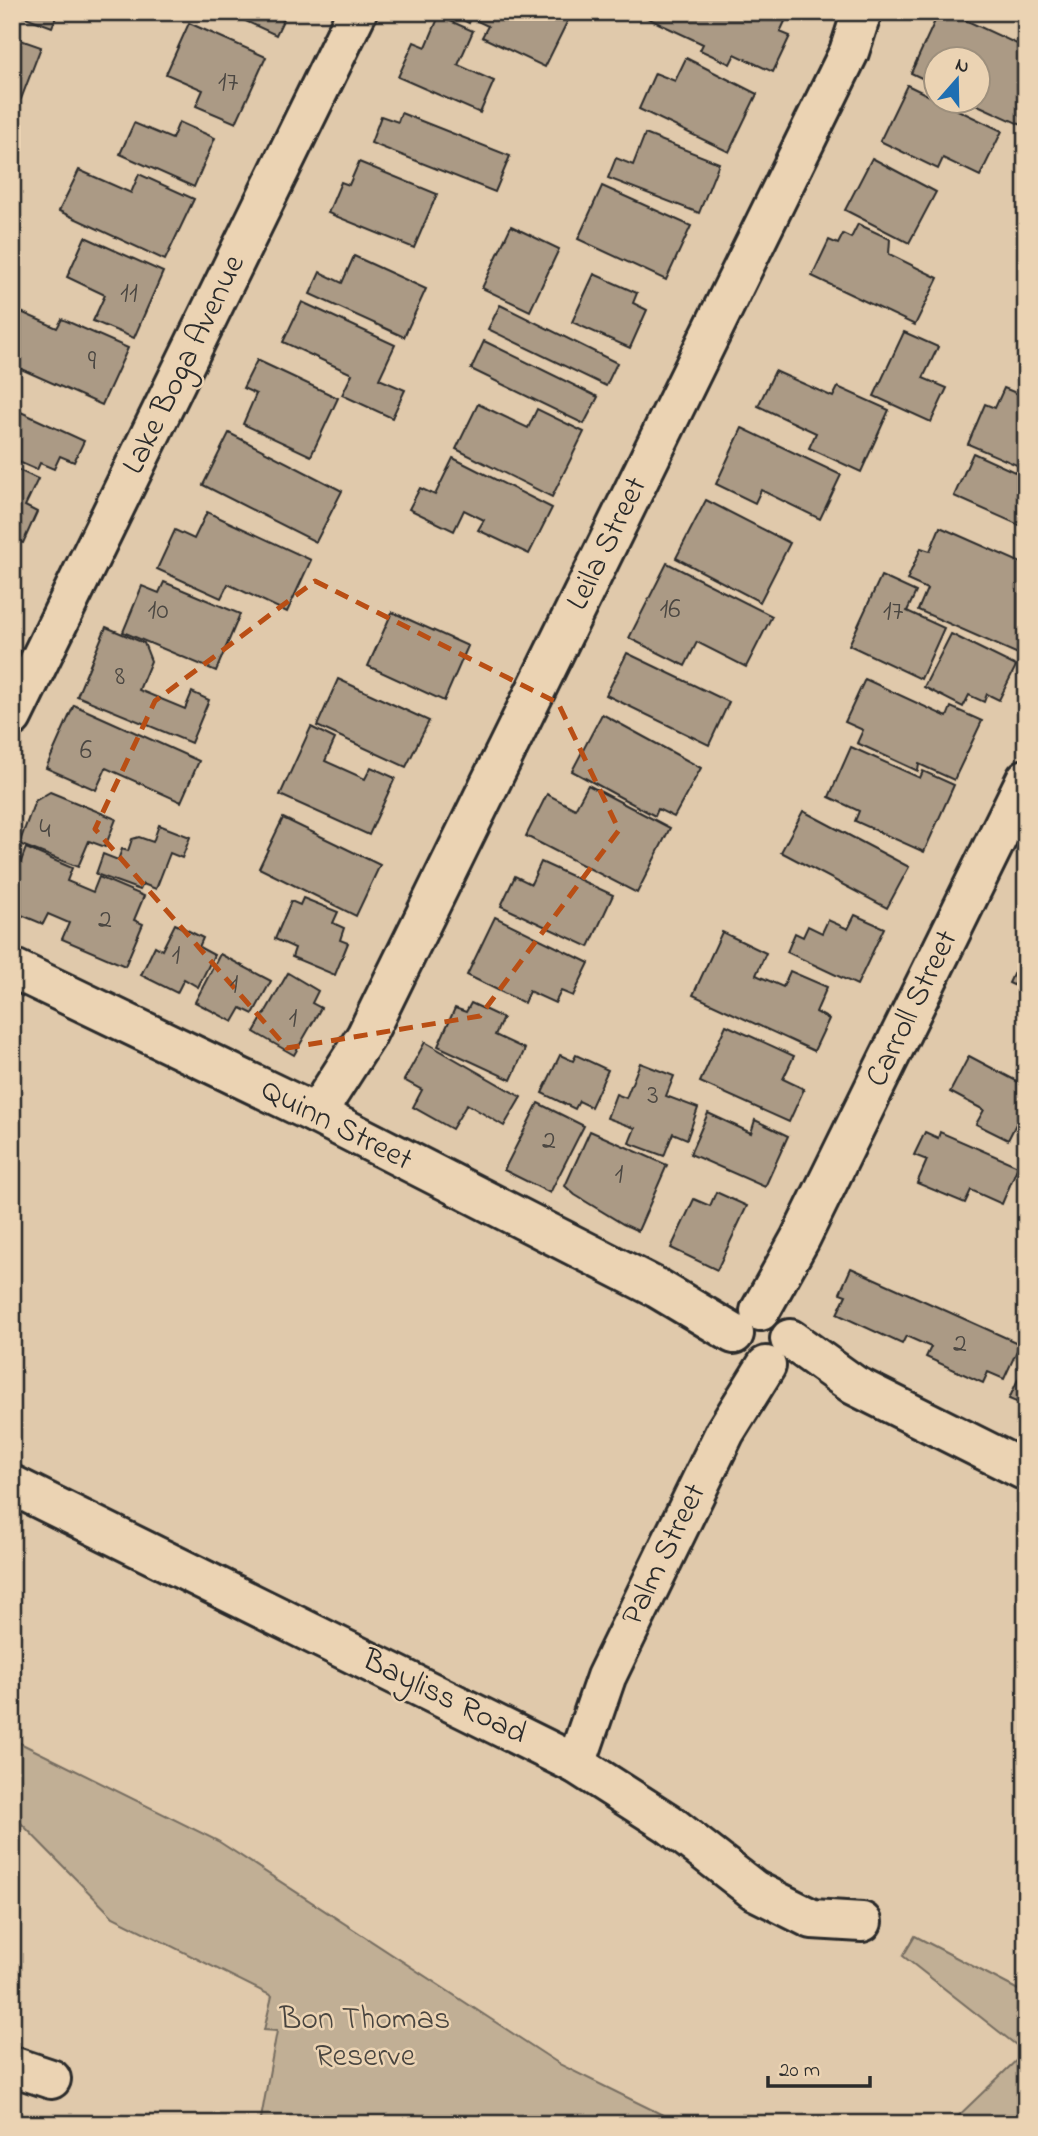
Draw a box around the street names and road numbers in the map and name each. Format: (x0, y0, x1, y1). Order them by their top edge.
street label: Lake Boga Avenue (111, 247, 259, 483)
street label: Leila Street (555, 469, 661, 619)
street label: Carroll Street (855, 922, 971, 1096)
street label: Quinn Street (252, 1068, 420, 1184)
street label: Palm Street (610, 1476, 720, 1634)
street label: Bayliss Road (353, 1637, 534, 1758)

